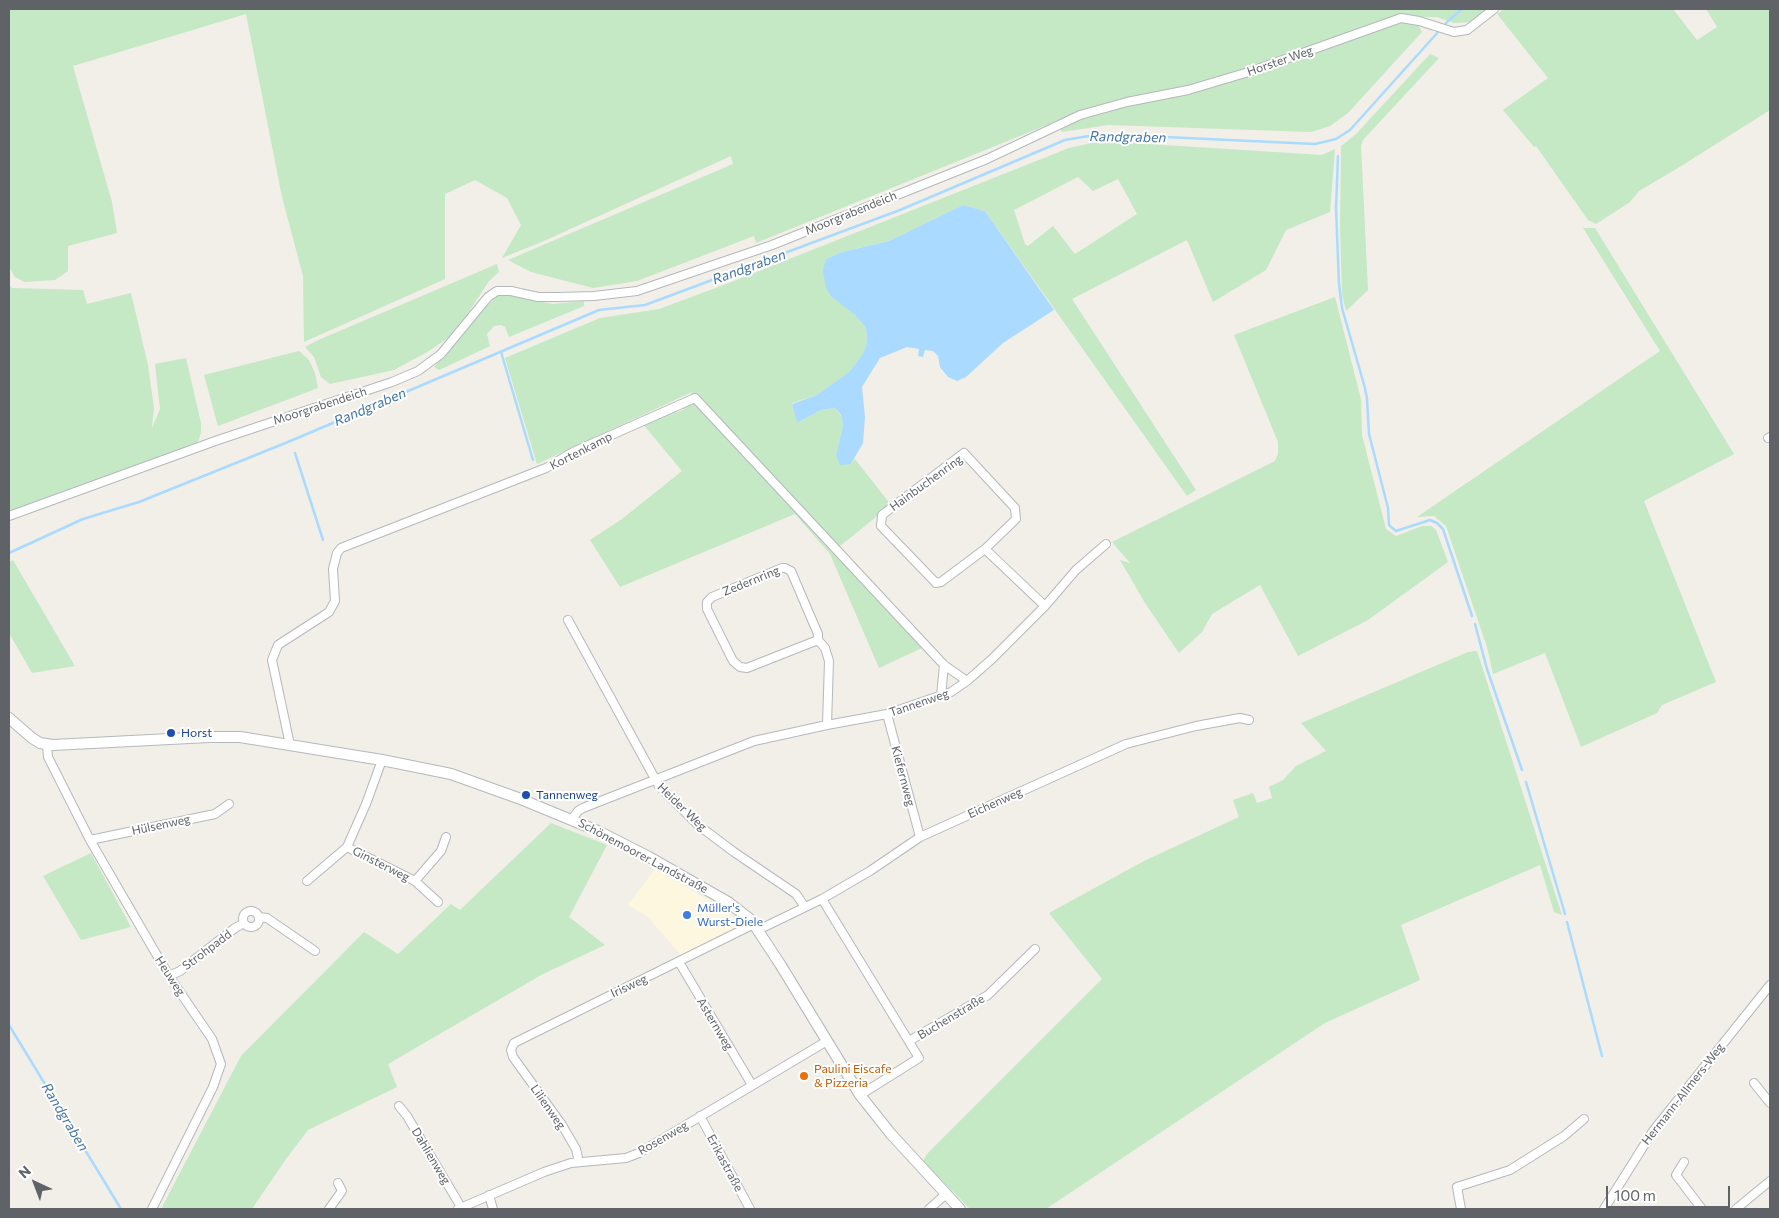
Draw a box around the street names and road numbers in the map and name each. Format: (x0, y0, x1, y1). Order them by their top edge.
street label: Horster Weg (1245, 43, 1315, 79)
street label: Moorgrabendeich (803, 188, 899, 238)
street label: Moorgrabendeich (271, 384, 369, 428)
street label: Kortenkamp (547, 429, 615, 473)
street label: Hainbuchenring (887, 452, 965, 514)
street label: Zedernring (720, 563, 782, 599)
street label: Tannenweg (887, 686, 951, 720)
street label: Kiefernweg (888, 744, 918, 808)
street label: Heider Weg (654, 780, 710, 834)
street label: Eichenweg (965, 785, 1025, 821)
street label: Hülsenweg (130, 812, 192, 838)
street label: Schönemoorer Landstraße (576, 816, 710, 896)
street label: Ginsterweg (350, 843, 412, 885)
street label: Strohpadd (180, 927, 234, 973)
street label: Heuweg (152, 954, 188, 998)
street label: Irisweg (608, 971, 650, 1001)
street label: Buchenstraße (915, 991, 987, 1043)
street label: Asternweg (694, 995, 736, 1053)
street label: Hermann-Allmers-Weg (1639, 1040, 1727, 1148)
street label: Lilienweg (527, 1082, 569, 1132)
street label: Rosenweg (635, 1118, 691, 1158)
street label: Dahlienweg (408, 1125, 454, 1187)
street label: Erikastraße (704, 1132, 746, 1194)

